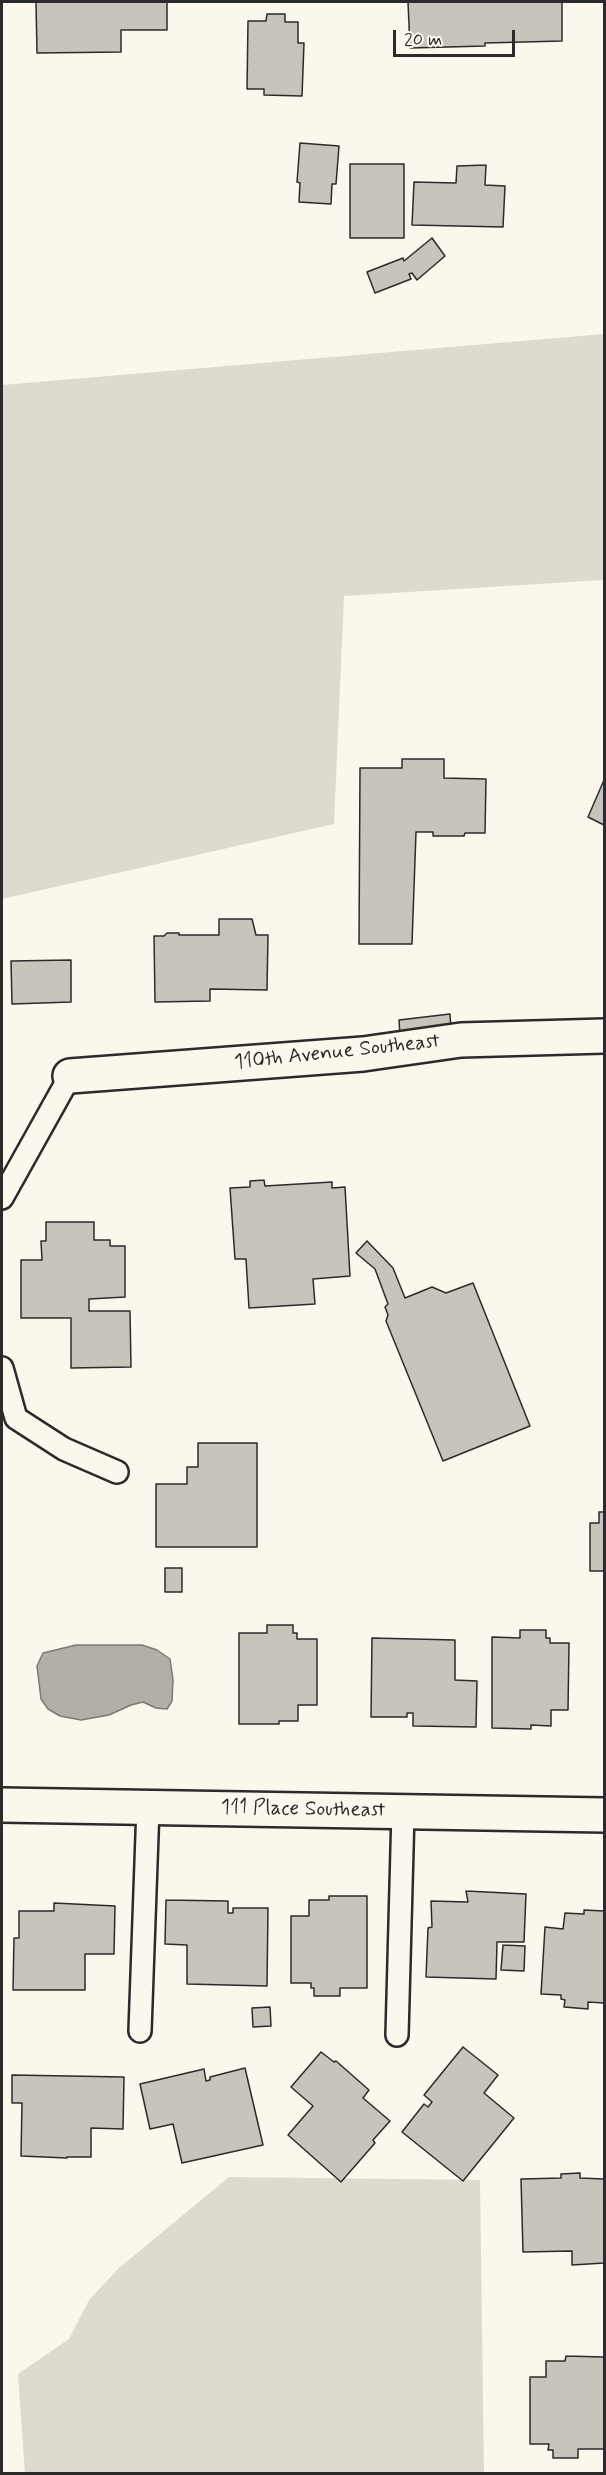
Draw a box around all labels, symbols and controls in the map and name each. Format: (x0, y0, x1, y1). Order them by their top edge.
scale bar (396, 18, 518, 56)
text: 20 m (404, 28, 442, 52)
street label: 110th Avenue Southeast (233, 1030, 441, 1076)
street label: 111 Place Southeast (220, 1796, 386, 1824)

